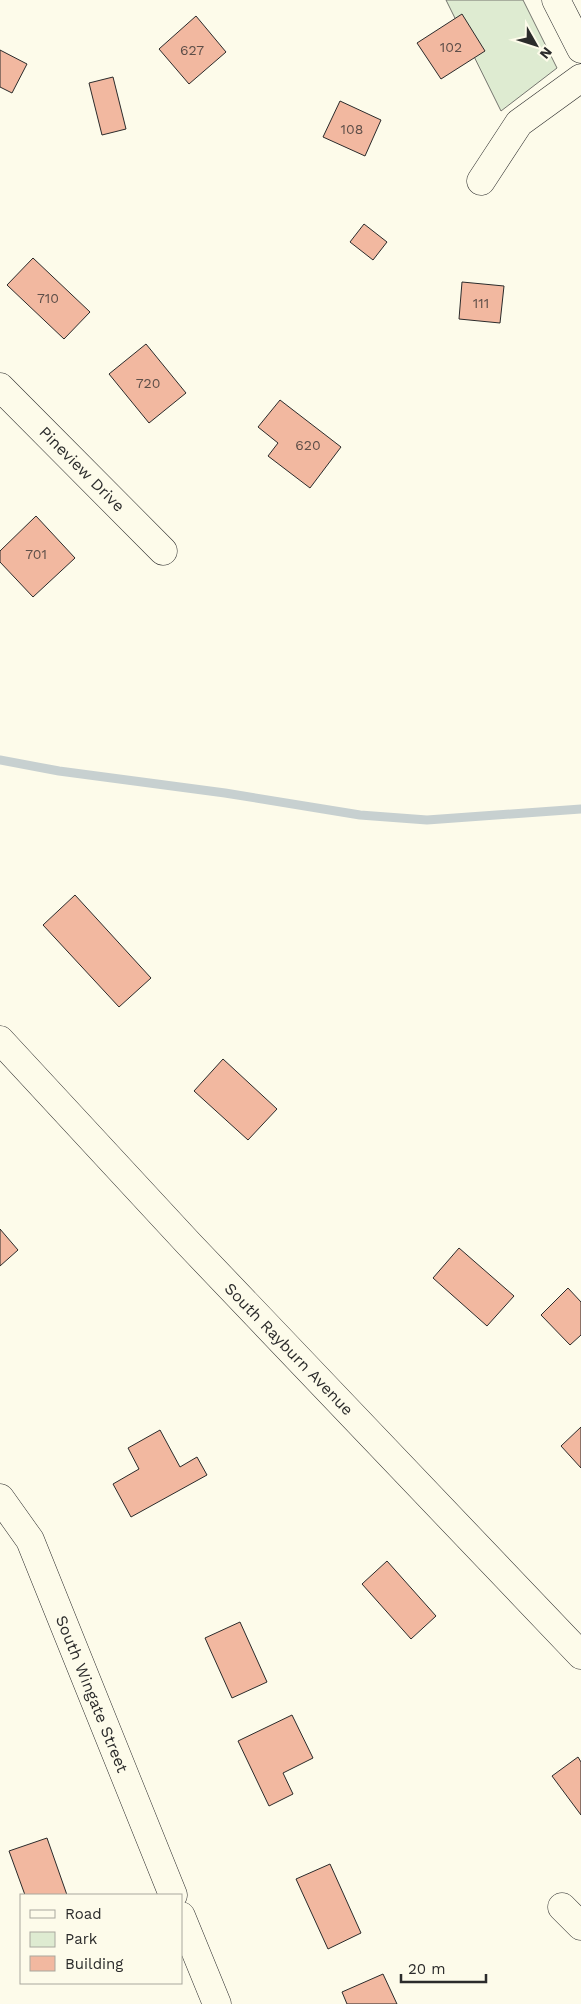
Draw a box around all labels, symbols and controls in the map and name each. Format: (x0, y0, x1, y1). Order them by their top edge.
north arrow (511, 20, 561, 70)
house number: 102 (440, 39, 462, 55)
house number: 627 (180, 42, 204, 58)
text: N (537, 44, 556, 62)
house number: 108 (341, 121, 363, 137)
house number: 710 (37, 290, 59, 306)
house number: 111 (473, 295, 489, 311)
house number: 720 (136, 375, 160, 391)
street label: Pineview Drive (35, 422, 129, 516)
house number: 620 (295, 437, 321, 453)
house number: 701 (25, 546, 47, 562)
street label: South Rayburn Avenue (221, 1279, 357, 1419)
street label: South Wingate Street (52, 1613, 132, 1776)
legend (20, 1894, 182, 1984)
text: Road (65, 1905, 102, 1923)
text: Park (65, 1930, 98, 1948)
scale bar (401, 1952, 486, 1984)
text: Building (65, 1955, 123, 1973)
text: 20 m (408, 1960, 446, 1978)

